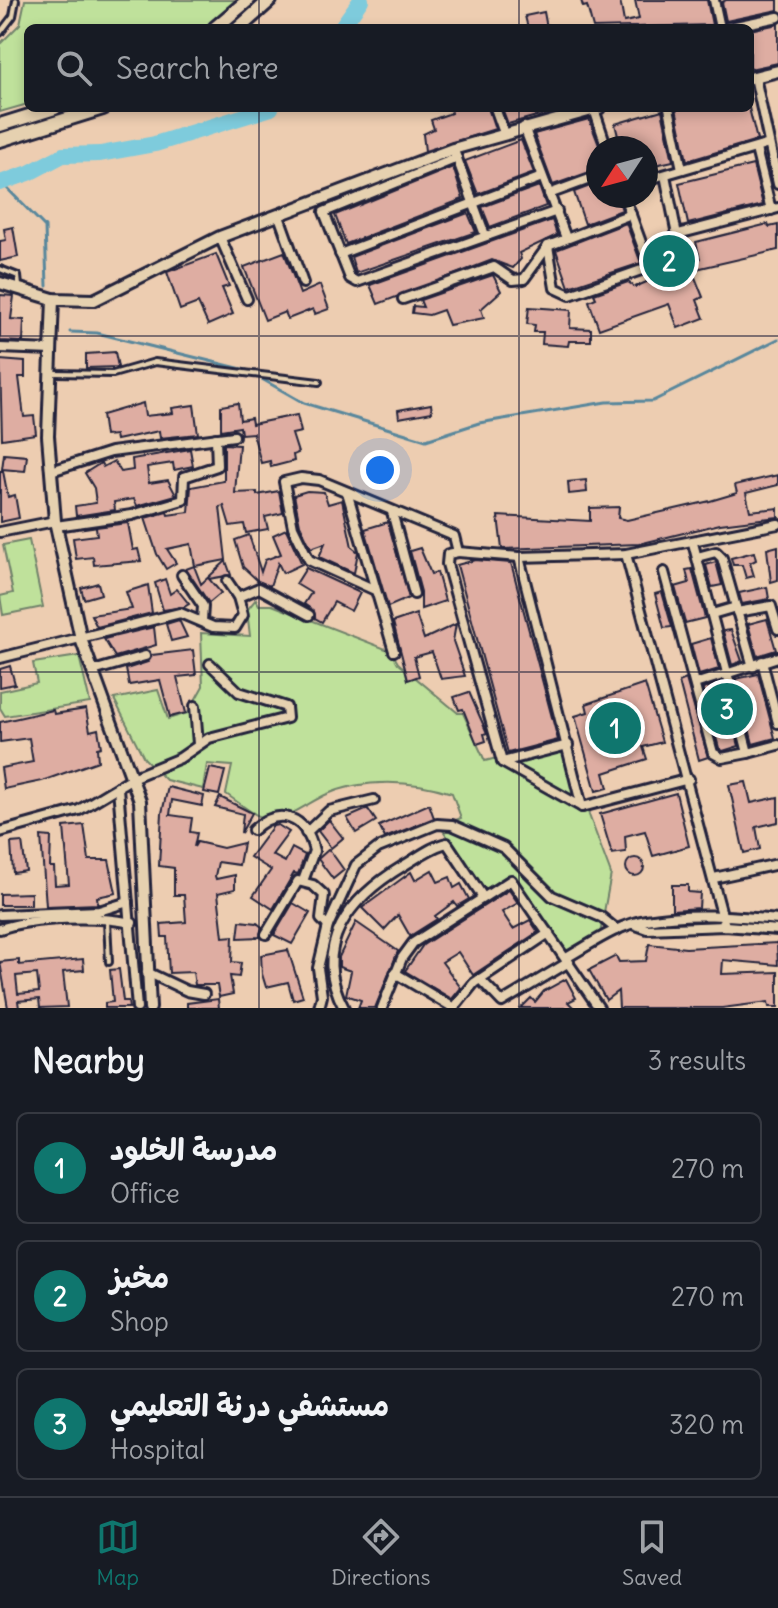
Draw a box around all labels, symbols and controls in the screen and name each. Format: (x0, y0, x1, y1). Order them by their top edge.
search box (24, 24, 754, 112)
icon: search (52, 46, 96, 90)
text: Search here (116, 49, 279, 87)
north arrow (586, 136, 658, 208)
pin: 2 (643, 231, 695, 291)
your location (360, 450, 400, 490)
pin: 3 (701, 679, 753, 739)
pin: 1 (589, 698, 641, 758)
text: Nearby (32, 1039, 145, 1082)
text: 3 results (648, 1044, 746, 1077)
text: مدرسة الخلود (110, 1130, 277, 1168)
text: 1 (55, 1152, 65, 1185)
text: 270 m (671, 1152, 744, 1185)
text: Office (110, 1177, 180, 1210)
text: مخبز (110, 1258, 169, 1296)
text: 2 (53, 1280, 67, 1313)
text: 270 m (671, 1280, 744, 1313)
text: Shop (110, 1305, 169, 1338)
text: مستشفي درنة التعليمي (110, 1386, 389, 1424)
text: 3 (53, 1408, 67, 1441)
text: 320 m (669, 1408, 744, 1441)
text: Hospital (110, 1433, 205, 1466)
tab: Map (96, 1515, 140, 1591)
tab: Directions (331, 1515, 431, 1591)
tab: Saved (622, 1515, 682, 1591)

